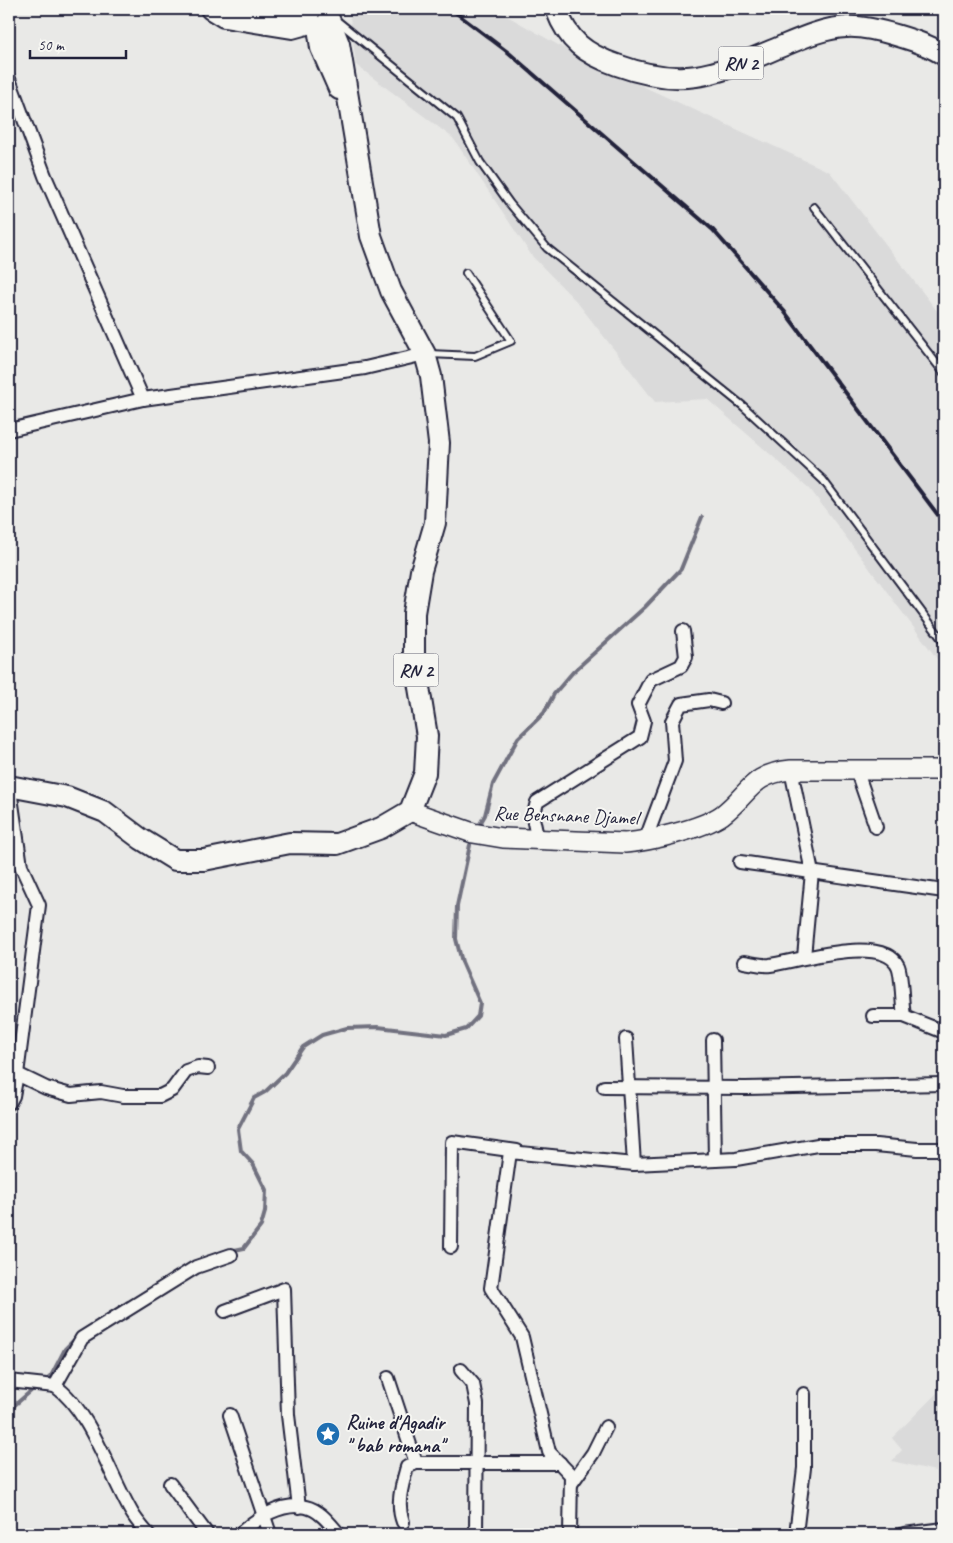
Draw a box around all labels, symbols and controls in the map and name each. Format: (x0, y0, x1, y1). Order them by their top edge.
scale bar (30, 28, 126, 60)
text: 50 m (38, 36, 65, 55)
road number: RN 2 (718, 46, 764, 80)
road number: RN 2 (394, 654, 438, 686)
street label: Rue Bensnane Djamel (493, 800, 642, 831)
place label: Ruine d'Agadir " bab romana" (346, 1410, 448, 1458)
place icon: Ruine d'Agadir " bab romana" (315, 1421, 341, 1447)

